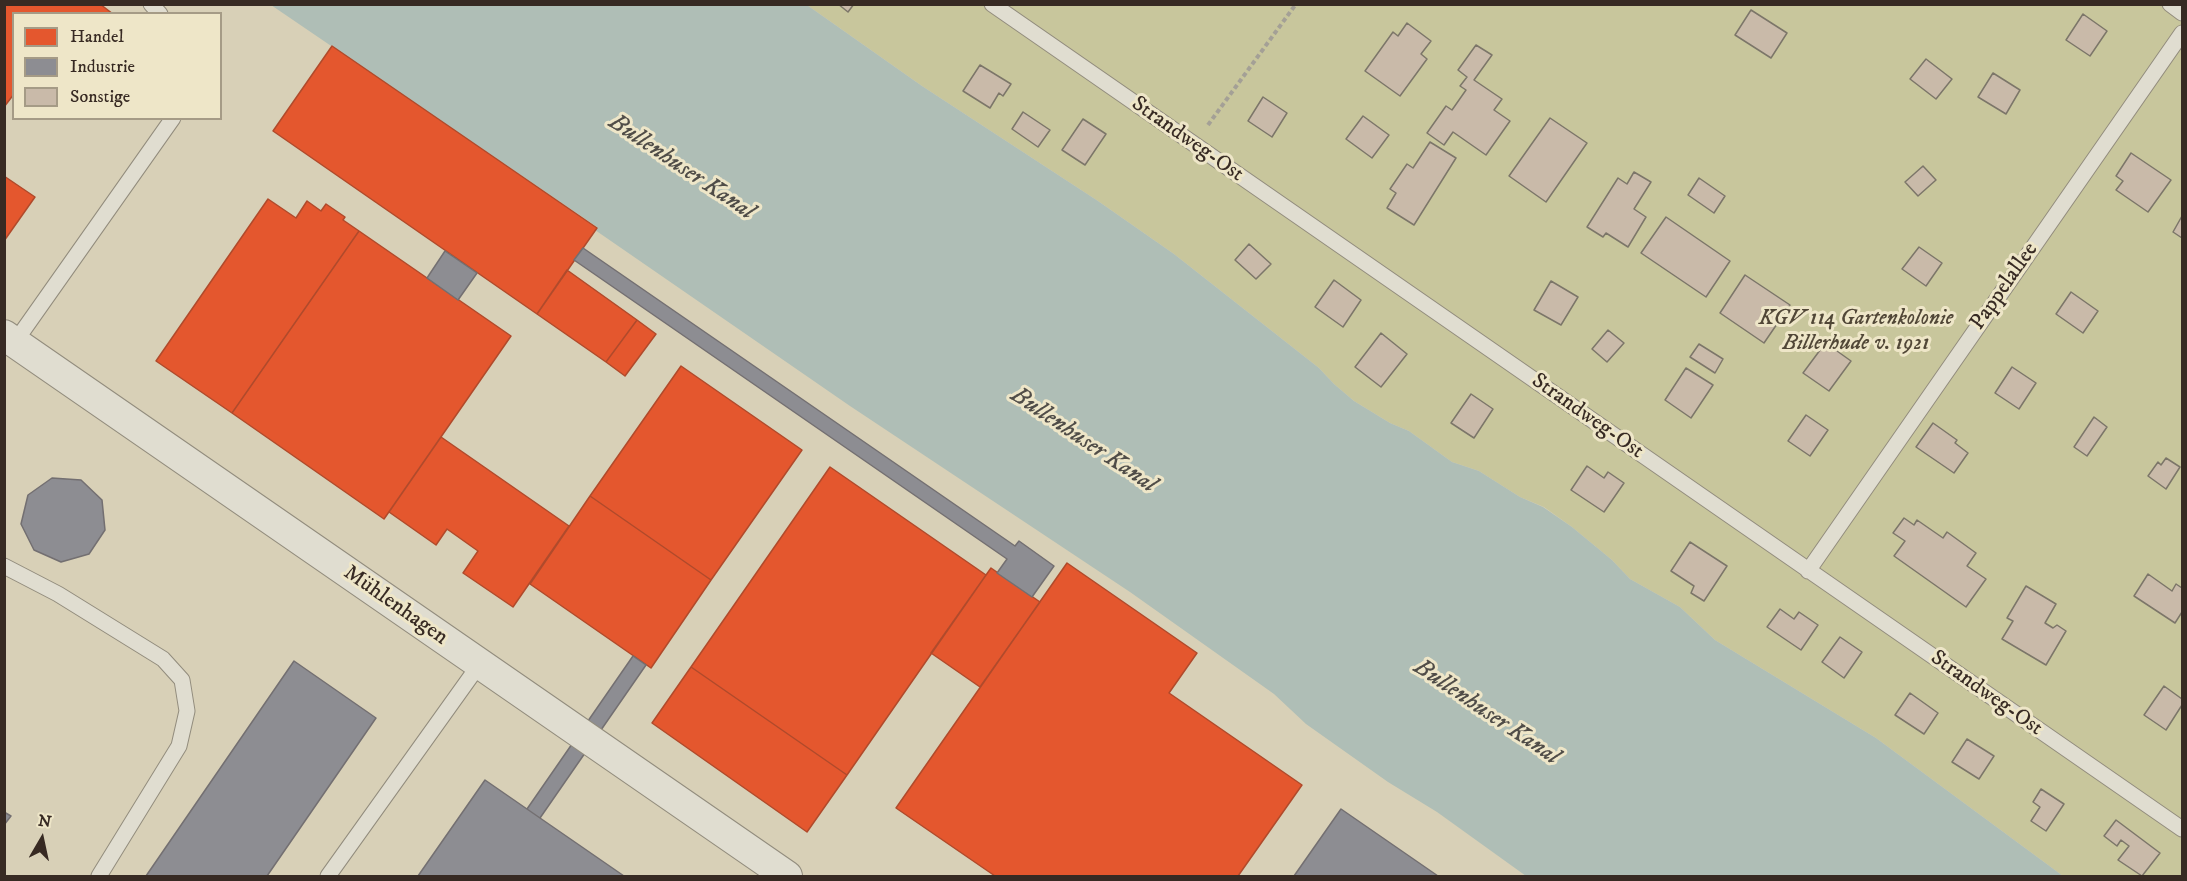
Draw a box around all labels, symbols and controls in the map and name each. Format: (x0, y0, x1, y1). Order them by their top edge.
legend (12, 12, 222, 120)
text: Handel (70, 26, 124, 48)
text: Industrie (70, 56, 135, 78)
text: Sonstige (70, 86, 130, 108)
street label: Strandweg-Ost (1126, 92, 1248, 188)
water label: Bullenhuser Kanal (603, 109, 759, 227)
street label: Pappelallee (1965, 238, 2045, 336)
park label: KGV 114 Gartenkolonie Billerhude v. 1921 (1759, 306, 1953, 358)
street label: Strandweg-Ost (1526, 369, 1648, 465)
water label: Bullenhuser Kanal (1005, 382, 1161, 500)
street label: Mühlenhagen (338, 560, 452, 652)
street label: Strandweg-Ost (1925, 646, 2047, 742)
water label: Bullenhuser Kanal (1408, 654, 1564, 772)
north arrow (12, 809, 72, 869)
text: N (37, 810, 53, 832)

